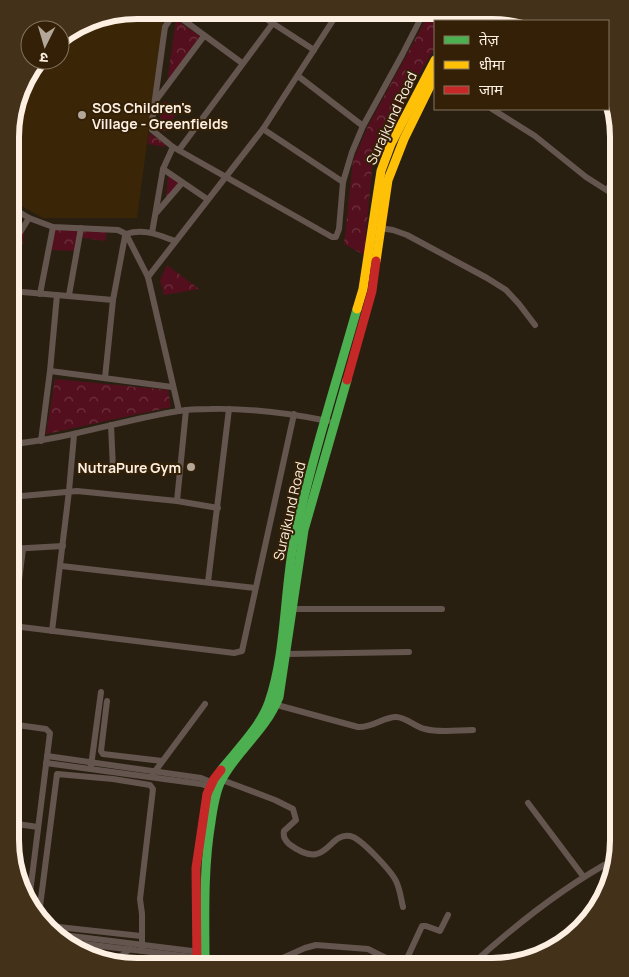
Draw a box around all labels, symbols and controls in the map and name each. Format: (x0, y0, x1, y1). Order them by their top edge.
north arrow (20, 20, 70, 70)
legend (434, 20, 609, 110)
text: तेज़ (479, 29, 500, 50)
text: उ (38, 49, 49, 68)
text: धीमा (479, 54, 506, 75)
street label: Surajkund Road (361, 68, 421, 168)
text: जाम (479, 79, 504, 100)
place label: SOS Children's Village - Greenfields (92, 98, 229, 133)
marker: SOS Children's Village - Greenfields (76, 109, 88, 121)
place label: NutraPure Gym (78, 458, 181, 477)
street label: Surajkund Road (268, 460, 310, 562)
marker: NutraPure Gym (185, 461, 197, 473)

